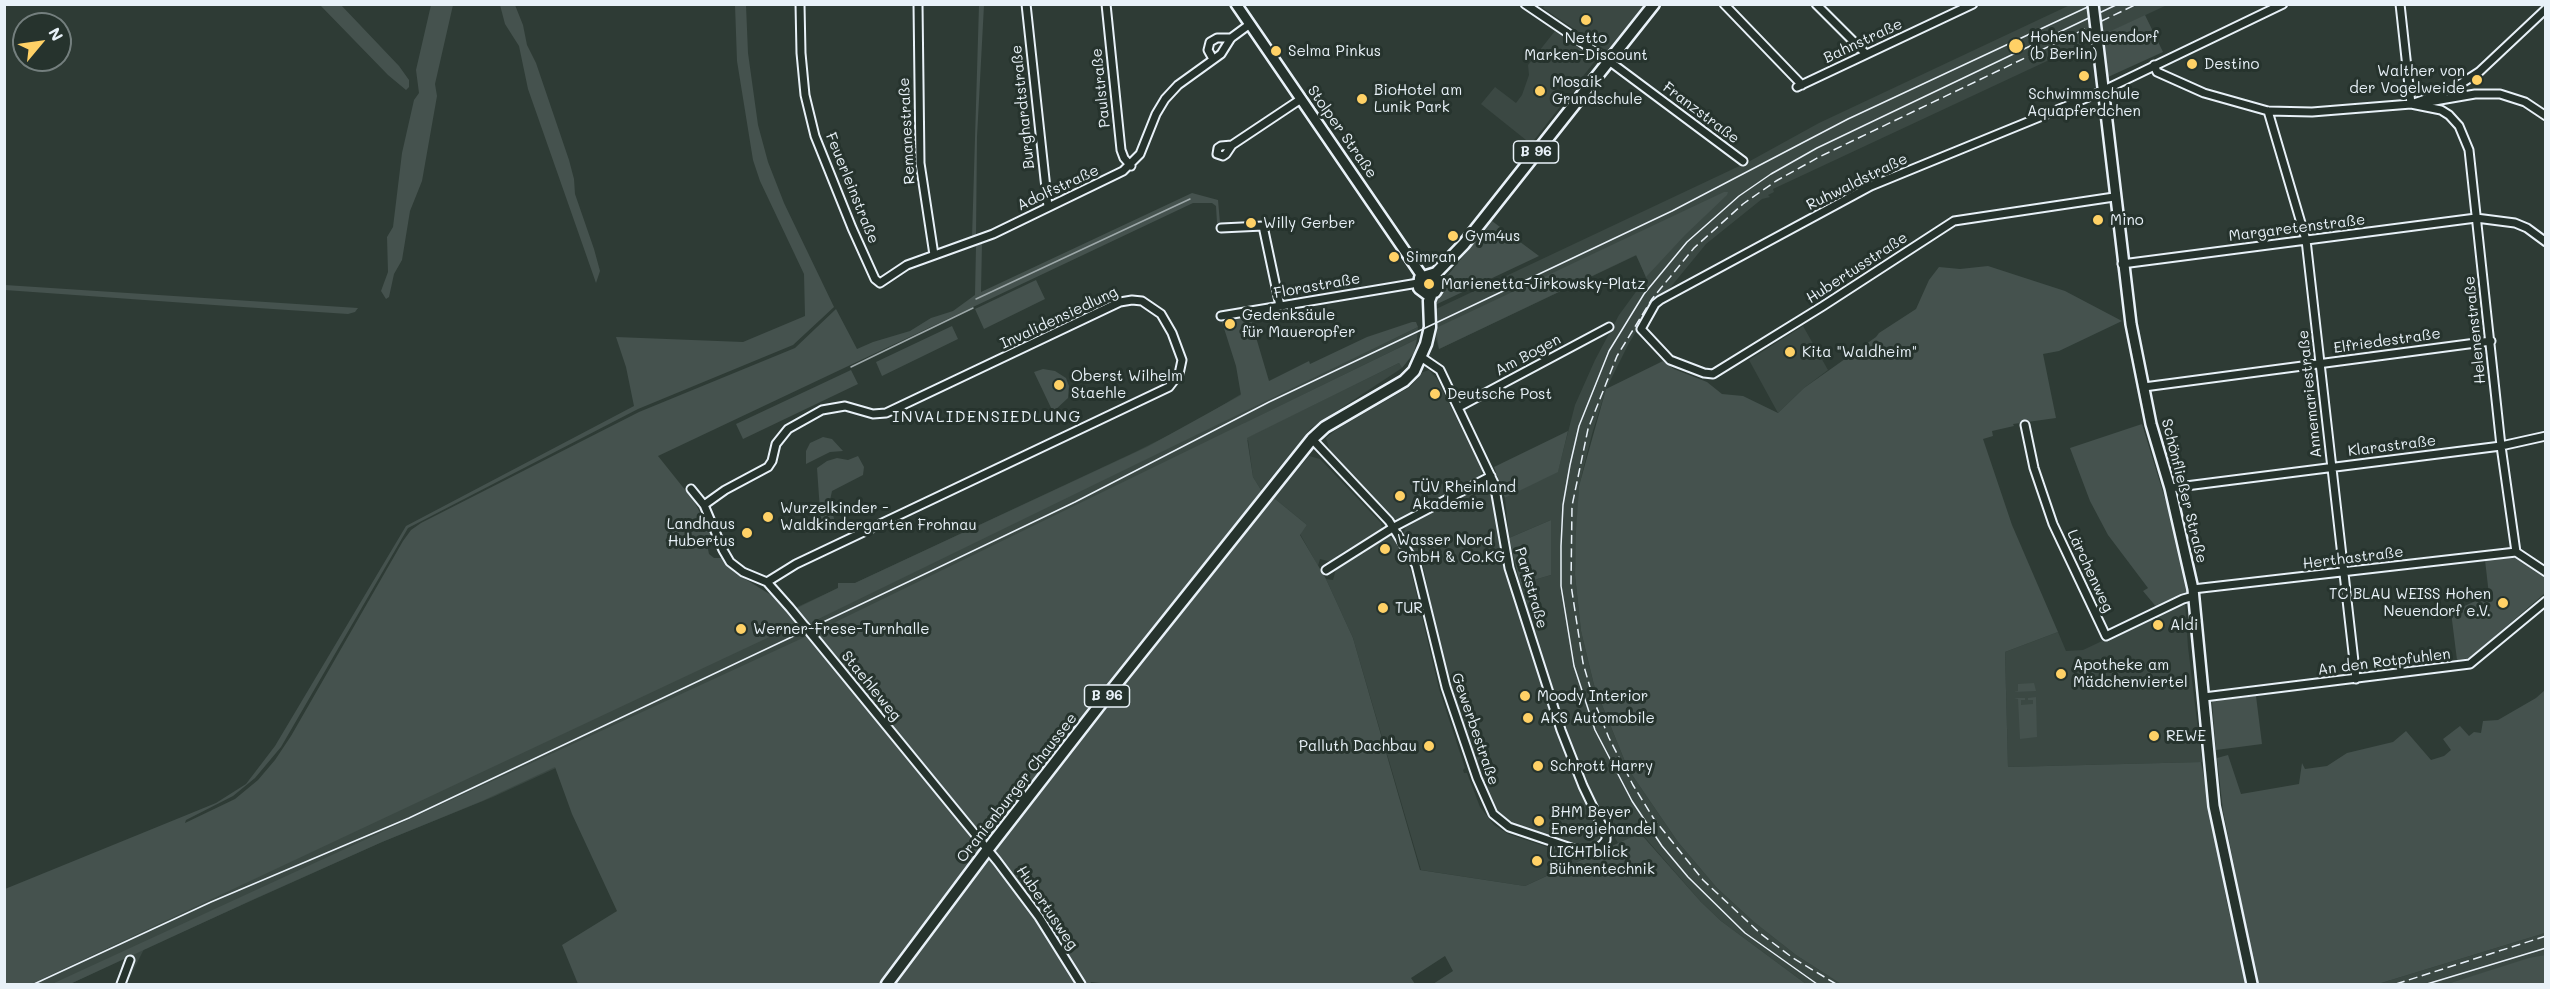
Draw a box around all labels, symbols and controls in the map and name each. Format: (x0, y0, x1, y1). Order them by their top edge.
north arrow (12, 12, 72, 72)
marker: Netto Marken-Discount (1579, 13, 1593, 27)
street label: Bahnstraße (1821, 15, 1905, 67)
text: N (44, 24, 69, 44)
place label: Hohen Neuendorf (b Berlin) (2030, 28, 2158, 63)
place label: Netto Marken-Discount (1524, 29, 1648, 64)
marker: Hohen Neuendorf (b Berlin) (2007, 37, 2025, 55)
place label: Selma Pinkus (1288, 42, 1381, 60)
street label: Burghardtstraße (1008, 44, 1038, 170)
marker: Selma Pinkus (1269, 44, 1283, 58)
street label: Paulstraße (1088, 47, 1114, 129)
place label: Destino (2204, 55, 2259, 73)
marker: Destino (2185, 57, 2199, 71)
place label: Walther von der Vogelweide (2349, 62, 2465, 97)
marker: Schwimmschule Aquapferdchen (2077, 69, 2091, 83)
place label: Mosaik Grundschule (1552, 73, 1642, 108)
marker: Walther von der Vogelweide (2470, 73, 2484, 87)
street label: Remanestraße (895, 77, 919, 185)
street label: Franzstraße (1659, 78, 1743, 148)
place label: BioHotel am Lunik Park (1374, 81, 1462, 116)
street label: Stolper Straße (1303, 82, 1381, 182)
marker: Mosaik Grundschule (1533, 84, 1547, 98)
place label: Schwimmschule Aquapferdchen (2027, 85, 2141, 120)
marker: BioHotel am Lunik Park (1355, 92, 1369, 106)
street label: Feuerleinstraße (822, 130, 882, 246)
road number: B 96 (1514, 141, 1558, 163)
street label: Ruhwaldstraße (1804, 150, 1910, 214)
street label: Adolfstraße (1014, 161, 1102, 215)
place label: Mino (2110, 211, 2144, 229)
street label: Margaretenstraße (2228, 211, 2366, 245)
marker: Mino (2091, 213, 2105, 227)
place label: Willy Gerber (1263, 214, 1355, 232)
marker: Willy Gerber (1244, 216, 1258, 230)
place label: Gym4us (1465, 227, 1520, 245)
marker: Gym4us (1446, 229, 1460, 243)
street label: Hubertusstraße (1803, 229, 1911, 307)
place label: Simran (1406, 248, 1456, 266)
marker: Simran (1387, 250, 1401, 264)
street label: Florastraße (1272, 270, 1362, 302)
place label: Marienetta-Jirkowsky-Platz (1441, 275, 1646, 293)
street label: Helenenstraße (2460, 275, 2490, 385)
marker: Marienetta-Jirkowsky-Platz (1422, 277, 1436, 291)
street label: Invalidensiedlung (998, 283, 1120, 353)
place label: Gedenksäule für Maueropfer (1242, 306, 1355, 341)
marker: Gedenksäule für Maueropfer (1223, 317, 1237, 331)
street label: Elfriedestraße (2332, 325, 2442, 357)
street label: Annemariestraße (2294, 329, 2326, 459)
street label: Am Bogen (1492, 330, 1564, 380)
place label: Kita "Waldheim" (1802, 343, 1917, 361)
marker: Kita "Waldheim" (1783, 345, 1797, 359)
place label: Oberst Wilhelm Staehle (1071, 367, 1183, 402)
marker: Oberst Wilhelm Staehle (1052, 378, 1066, 392)
place label: Deutsche Post (1447, 385, 1552, 403)
marker: Deutsche Post (1428, 387, 1442, 401)
district label: INVALIDENSIEDLUNG (892, 407, 1082, 427)
street label: Schönfließer Straße (2157, 417, 2211, 565)
street label: Klarastraße (2347, 432, 2437, 460)
place label: TÜV Rheinland Akademie (1412, 478, 1516, 513)
marker: TÜV Rheinland Akademie (1393, 489, 1407, 503)
place label: Wurzelkinder - Waldkindergarten Frohnau (780, 499, 977, 534)
marker: Wurzelkinder - Waldkindergarten Frohnau (761, 510, 775, 524)
place label: Landhaus Hubertus (667, 515, 735, 550)
marker: Landhaus Hubertus (740, 526, 754, 540)
street label: Lärchenweg (2063, 527, 2117, 615)
place label: Wasser Nord GmbH & Co.KG (1397, 531, 1505, 566)
marker: Wasser Nord GmbH & Co.KG (1378, 542, 1392, 556)
street label: Herthastraße (2302, 543, 2404, 573)
street label: Parkstraße (1511, 545, 1551, 631)
place label: TC BLAU WEISS Hohen Neuendorf e.V. (2329, 585, 2491, 620)
marker: TC BLAU WEISS Hohen Neuendorf e.V. (2496, 596, 2510, 610)
place label: TUR (1395, 599, 1423, 617)
marker: TUR (1376, 601, 1390, 615)
place label: Aldi (2170, 616, 2198, 634)
marker: Aldi (2151, 618, 2165, 632)
place label: Werner-Frese-Turnhalle (753, 620, 930, 638)
marker: Werner-Frese-Turnhalle (734, 622, 748, 636)
street label: An den Rotpfuhlen (2317, 645, 2451, 679)
street label: Staehleweg (837, 647, 905, 725)
place label: Apotheke am Mädchenviertel (2073, 656, 2188, 691)
marker: Apotheke am Mädchenviertel (2054, 667, 2068, 681)
street label: Gewerbestraße (1447, 671, 1503, 787)
road number: B 96 (1084, 685, 1130, 707)
place label: Moody Interior (1537, 687, 1648, 705)
marker: Moody Interior (1518, 689, 1532, 703)
place label: AKS Automobile (1540, 709, 1655, 727)
street label: Oranienburger Chaussee (953, 710, 1081, 866)
marker: AKS Automobile (1521, 711, 1535, 725)
place label: REWE (2166, 727, 2206, 745)
marker: REWE (2147, 729, 2161, 743)
place label: Palluth Dachbau (1299, 737, 1417, 755)
marker: Palluth Dachbau (1422, 739, 1436, 753)
place label: Schrott Harry (1550, 757, 1653, 775)
marker: Schrott Harry (1531, 759, 1545, 773)
place label: BHM Beyer Energiehandel (1551, 803, 1656, 838)
marker: BHM Beyer Energiehandel (1532, 814, 1546, 828)
place label: LICHTblick Bühnentechnik (1549, 843, 1655, 878)
marker: LICHTblick Bühnentechnik (1530, 854, 1544, 868)
street label: Hubertusweg (1012, 863, 1082, 953)

